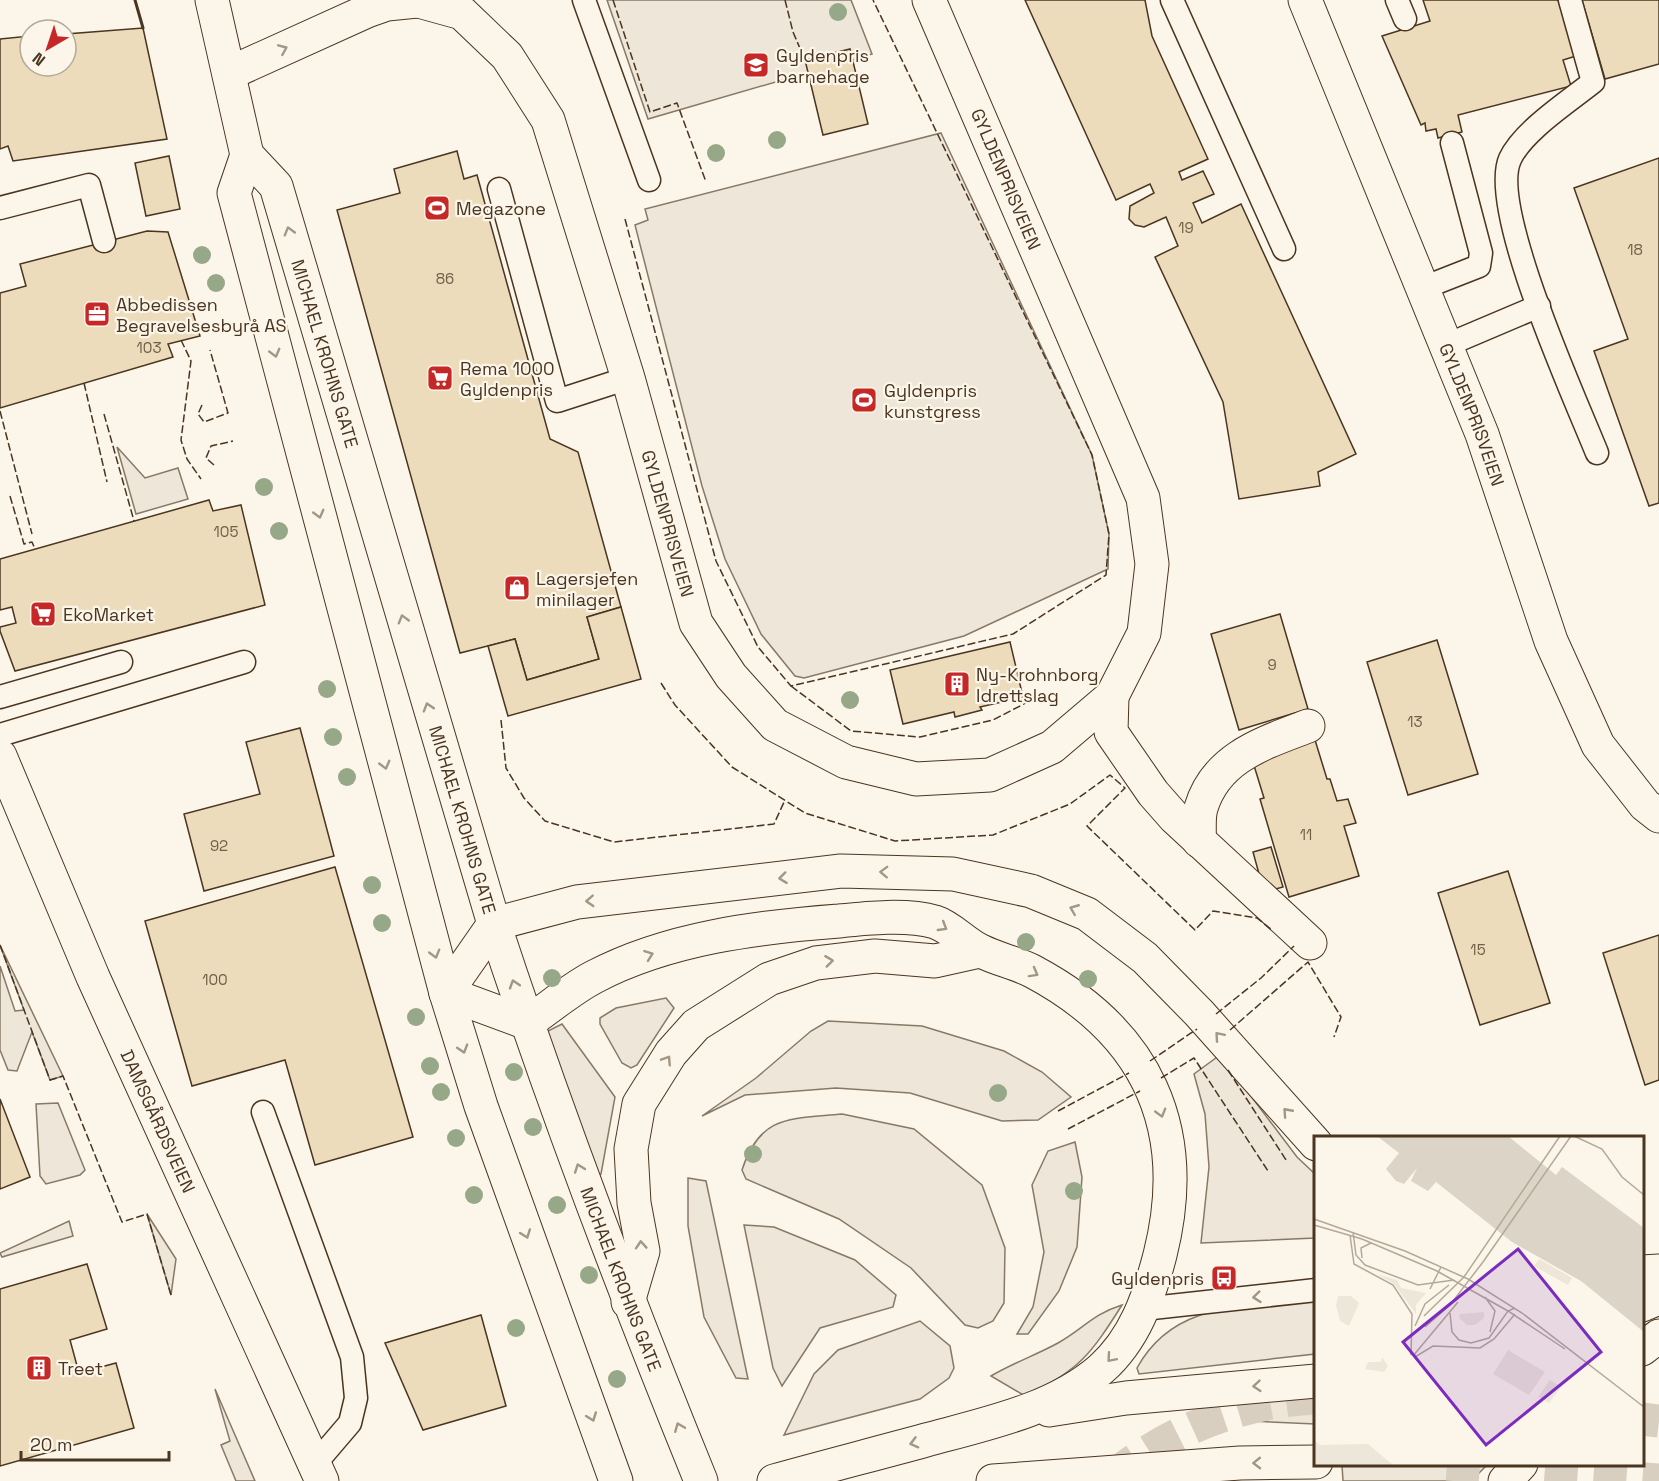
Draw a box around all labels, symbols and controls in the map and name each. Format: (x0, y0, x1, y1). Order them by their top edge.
north arrow (18, 18, 78, 78)
one-way arrow (277, 44, 288, 56)
place label: Gyldenpris barnehage (776, 44, 870, 88)
text: N (28, 48, 50, 71)
school or university icon: Gyldenpris barnehage (741, 50, 771, 80)
street label: GYLDENPRISVEIEN (966, 105, 1046, 253)
sports icon: Megazone (422, 193, 452, 223)
place label: Megazone (456, 197, 546, 220)
house number: 19 (1178, 218, 1194, 237)
one-way arrow (284, 226, 296, 237)
house number: 18 (1627, 240, 1643, 259)
street label: MICHAEL KROHNS GATE (287, 257, 364, 450)
house number: 86 (436, 269, 454, 288)
place label: Abbedissen Begravelsesbyrå AS (116, 293, 287, 337)
office icon: Abbedissen Begravelsesbyrå AS (82, 299, 112, 329)
house number: 103 (137, 338, 161, 357)
street label: GYLDENPRISVEIEN (1435, 339, 1510, 489)
one-way arrow (267, 348, 280, 358)
place label: Rema 1000 Gyldenpris (460, 357, 555, 401)
supermarket icon: Rema 1000 Gyldenpris (425, 363, 455, 393)
place label: Gyldenpris kunstgress (884, 379, 981, 423)
sports icon: Gyldenpris kunstgress (849, 385, 879, 415)
street label: GYLDENPRISVEIEN (637, 447, 700, 599)
one-way arrow (312, 508, 324, 518)
house number: 105 (214, 522, 238, 541)
place label: Lagersjefen minilager (536, 567, 638, 611)
shop icon: Lagersjefen minilager (502, 573, 532, 603)
supermarket icon: EkoMarket (28, 599, 58, 629)
place label: EkoMarket (63, 603, 154, 626)
one-way arrow (398, 614, 410, 625)
house number: 9 (1267, 655, 1277, 674)
place label: Ny-Krohnborg Idrettslag (976, 663, 1099, 707)
building icon: Ny-Krohnborg Idrettslag (942, 669, 972, 699)
one-way arrow (423, 702, 436, 713)
house number: 13 (1407, 712, 1423, 731)
street label: MICHAEL KROHNS GATE (424, 723, 502, 916)
one-way arrow (378, 760, 391, 770)
house number: 11 (1300, 825, 1312, 844)
house number: 92 (210, 836, 228, 855)
one-way arrow (880, 866, 889, 878)
one-way arrow (779, 871, 788, 884)
one-way arrow (585, 895, 594, 908)
one-way arrow (1069, 904, 1080, 916)
one-way arrow (937, 920, 947, 932)
house number: 15 (1470, 940, 1486, 959)
one-way arrow (428, 949, 441, 959)
one-way arrow (643, 950, 654, 963)
one-way arrow (825, 956, 834, 968)
one-way arrow (1028, 966, 1038, 977)
house number: 100 (202, 970, 228, 989)
one-way arrow (508, 979, 521, 990)
one-way arrow (1216, 1032, 1227, 1043)
one-way arrow (456, 1043, 468, 1054)
street label: DAMSGÅRDSVEIEN (116, 1046, 201, 1196)
one-way arrow (660, 1056, 671, 1067)
one-way arrow (1154, 1108, 1167, 1118)
one-way arrow (1283, 1108, 1294, 1119)
inset map (1314, 1136, 1644, 1466)
one-way arrow (574, 1163, 586, 1174)
street label: MICHAEL KROHNS GATE (576, 1184, 667, 1374)
one-way arrow (519, 1228, 531, 1239)
one-way arrow (634, 1241, 647, 1250)
bus stop icon: Gyldenpris (1209, 1263, 1239, 1293)
place label: Gyldenpris (1111, 1267, 1204, 1290)
one-way arrow (1253, 1290, 1262, 1303)
one-way arrow (1107, 1351, 1118, 1362)
building icon: Treet (24, 1353, 54, 1383)
place label: Treet (58, 1357, 103, 1380)
one-way arrow (1253, 1379, 1262, 1392)
one-way arrow (585, 1411, 597, 1422)
one-way arrow (674, 1422, 686, 1433)
scale bar (21, 1424, 170, 1462)
text: 20 m (30, 1433, 73, 1456)
one-way arrow (909, 1436, 919, 1449)
one-way arrow (1253, 1457, 1262, 1469)

